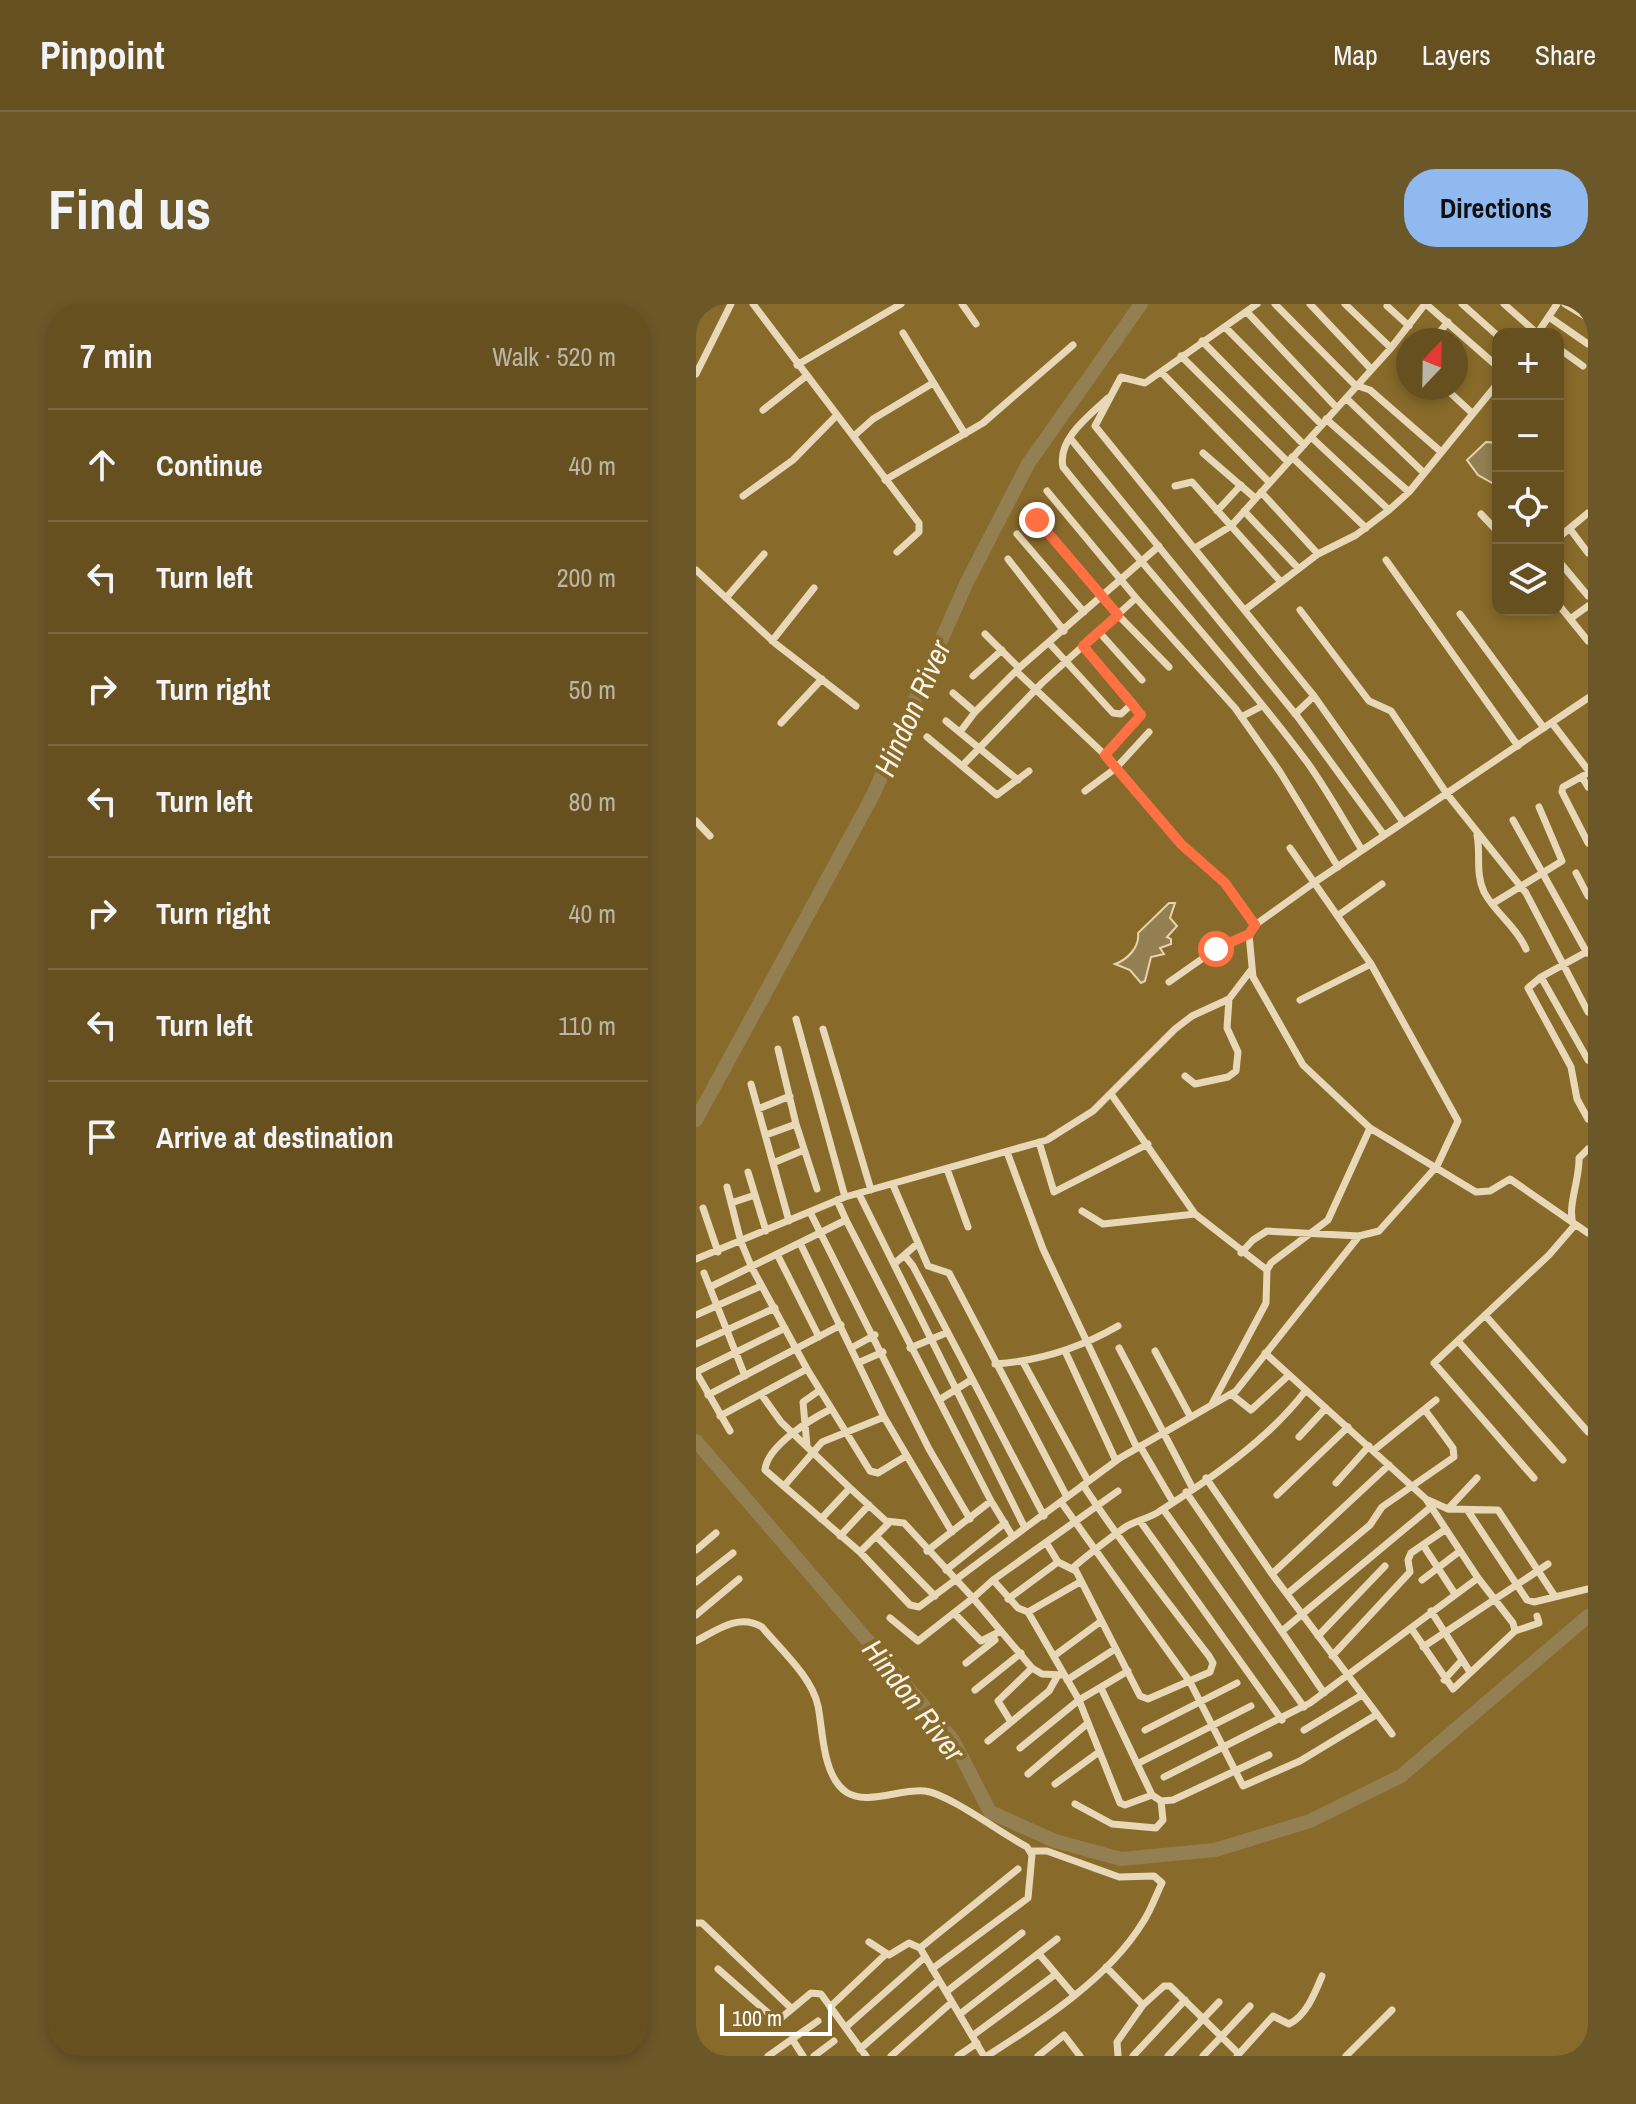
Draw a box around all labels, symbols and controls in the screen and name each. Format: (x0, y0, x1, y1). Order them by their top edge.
text: Pinpoint (40, 30, 165, 81)
text: Map (1333, 36, 1378, 74)
text: Layers (1422, 36, 1491, 74)
text: Share (1535, 36, 1596, 74)
button: Directions (1404, 169, 1588, 247)
text: Find us (48, 171, 211, 246)
north arrow (1396, 328, 1468, 400)
map controls (1492, 328, 1564, 616)
button: + (1492, 328, 1564, 400)
text: 7 min (80, 333, 153, 379)
text: Walk · 520 m (492, 339, 616, 374)
button: − (1492, 400, 1564, 472)
icon: ahead (80, 443, 124, 487)
text: Continue (156, 445, 263, 485)
text: 40 m (569, 448, 616, 483)
button: locate (1492, 472, 1564, 544)
route end (1019, 502, 1055, 538)
button: layers (1492, 544, 1564, 616)
icon: left (80, 555, 124, 599)
text: Turn left (156, 557, 253, 597)
text: 200 m (557, 560, 616, 595)
water label: Hindon River (864, 633, 960, 782)
icon: right (80, 667, 124, 711)
text: Turn right (156, 669, 270, 709)
text: 50 m (569, 672, 616, 707)
icon: left (80, 779, 124, 823)
text: Turn left (156, 781, 253, 821)
text: 80 m (569, 784, 616, 819)
icon: right (80, 891, 124, 935)
text: Turn right (156, 893, 270, 933)
text: 40 m (569, 896, 616, 931)
route start (1198, 931, 1234, 967)
icon: left (80, 1003, 124, 1047)
text: Turn left (156, 1005, 253, 1045)
text: 110 m (558, 1008, 616, 1043)
icon: arrive (80, 1115, 124, 1159)
text: Arrive at destination (156, 1117, 394, 1157)
water label: Hindon River (854, 1631, 975, 1770)
scale bar (720, 2000, 832, 2036)
text: 100 m (732, 2003, 782, 2033)

